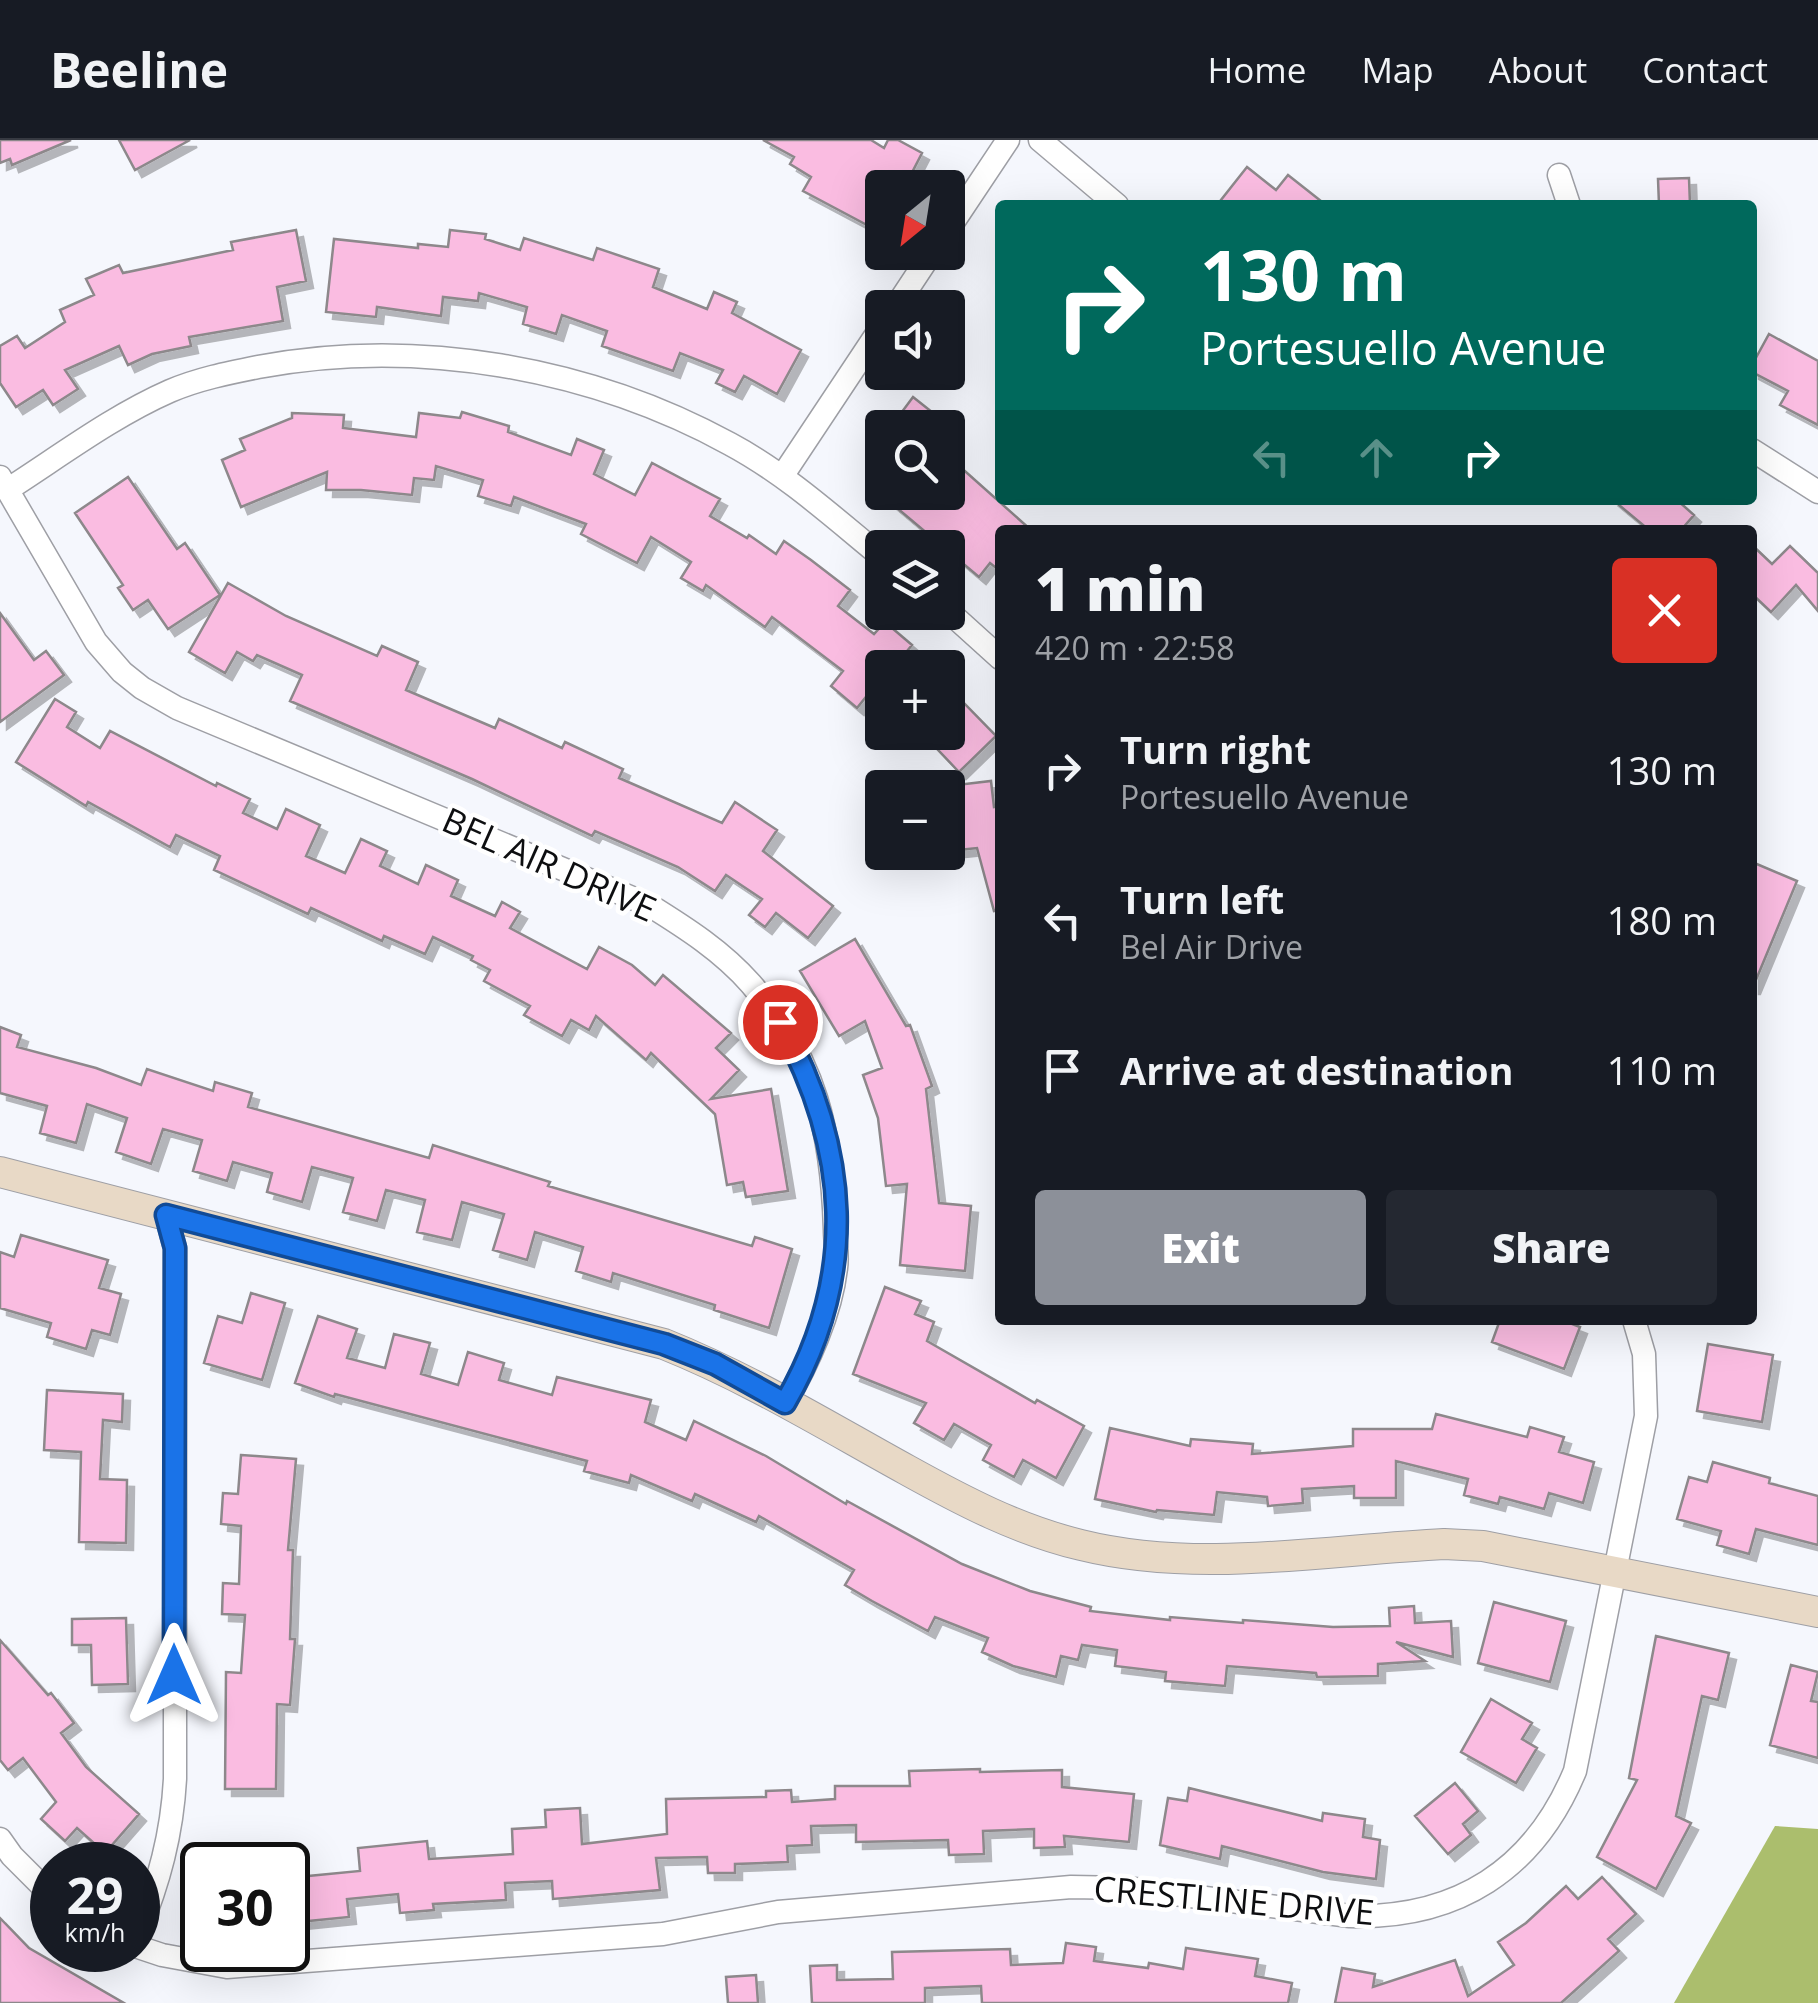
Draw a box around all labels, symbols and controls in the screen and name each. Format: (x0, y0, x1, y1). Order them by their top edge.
text: Beeline (50, 37, 228, 102)
text: Home (1207, 46, 1306, 93)
text: Map (1361, 46, 1434, 93)
text: About (1489, 46, 1587, 93)
text: Contact (1642, 46, 1768, 93)
north arrow (865, 170, 965, 270)
map controls (865, 170, 965, 870)
text: 130 m (1200, 226, 1407, 322)
icon: right (1035, 240, 1165, 370)
button: sound (865, 290, 965, 390)
text: Portesuello Avenue (1200, 317, 1606, 378)
button: search (865, 410, 965, 510)
icon: left (1244, 430, 1299, 485)
icon: ahead (1349, 430, 1404, 485)
icon: right (1454, 430, 1509, 485)
button: layers (865, 530, 965, 630)
text: 1 min (1035, 547, 1205, 629)
button: close (1612, 558, 1717, 663)
text: 420 m · 22:58 (1035, 626, 1234, 669)
button: + (865, 650, 965, 750)
text: Turn right (1120, 723, 1311, 775)
icon: right (1035, 743, 1090, 798)
text: 130 m (1607, 744, 1717, 796)
button: − (865, 770, 965, 870)
text: Portesuello Avenue (1120, 775, 1409, 818)
street label: BEL AIR DRIVE (435, 796, 664, 932)
text: Turn left (1120, 873, 1284, 925)
icon: left (1035, 893, 1090, 948)
text: 180 m (1607, 894, 1717, 946)
text: Bel Air Drive (1120, 925, 1303, 968)
pin (738, 980, 823, 1065)
icon: arrive (753, 995, 808, 1050)
icon: arrive (1035, 1043, 1090, 1098)
text: Arrive at destination (1120, 1044, 1514, 1096)
text: 110 m (1607, 1044, 1717, 1096)
button: Exit (1035, 1190, 1366, 1305)
button: Share (1386, 1190, 1717, 1305)
position arrow (122, 1623, 226, 1727)
speed limit sign: 30 (180, 1842, 310, 1972)
text: 29 (66, 1861, 124, 1929)
street label: CRESTLINE DRIVE (1092, 1864, 1376, 1935)
text: km/h (65, 1915, 125, 1949)

